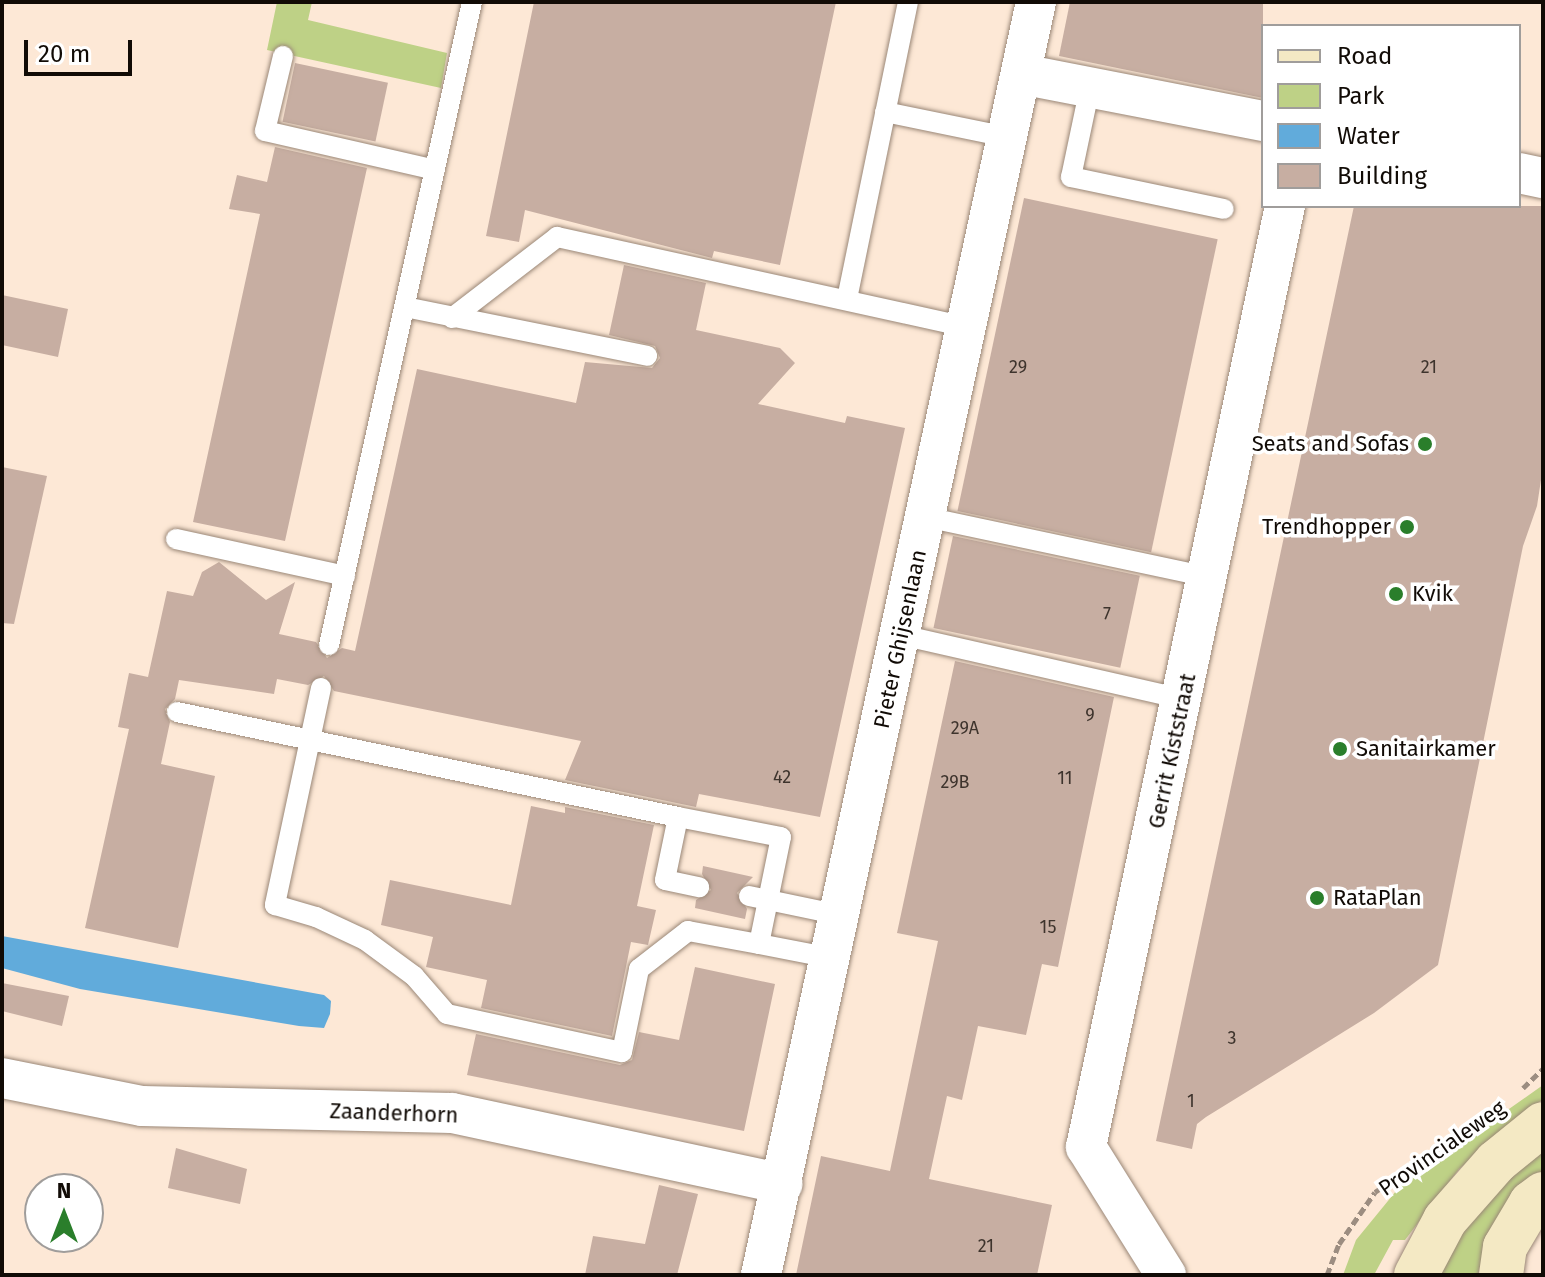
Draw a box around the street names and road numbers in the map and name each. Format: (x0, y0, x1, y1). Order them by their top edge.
street label: Pieter Ghijsenlaan (868, 547, 932, 731)
street label: Gerrit Kiststraat (1143, 671, 1201, 831)
street label: Provincialeweg (1373, 1094, 1511, 1202)
street label: Zaanderhorn (329, 1098, 459, 1128)

